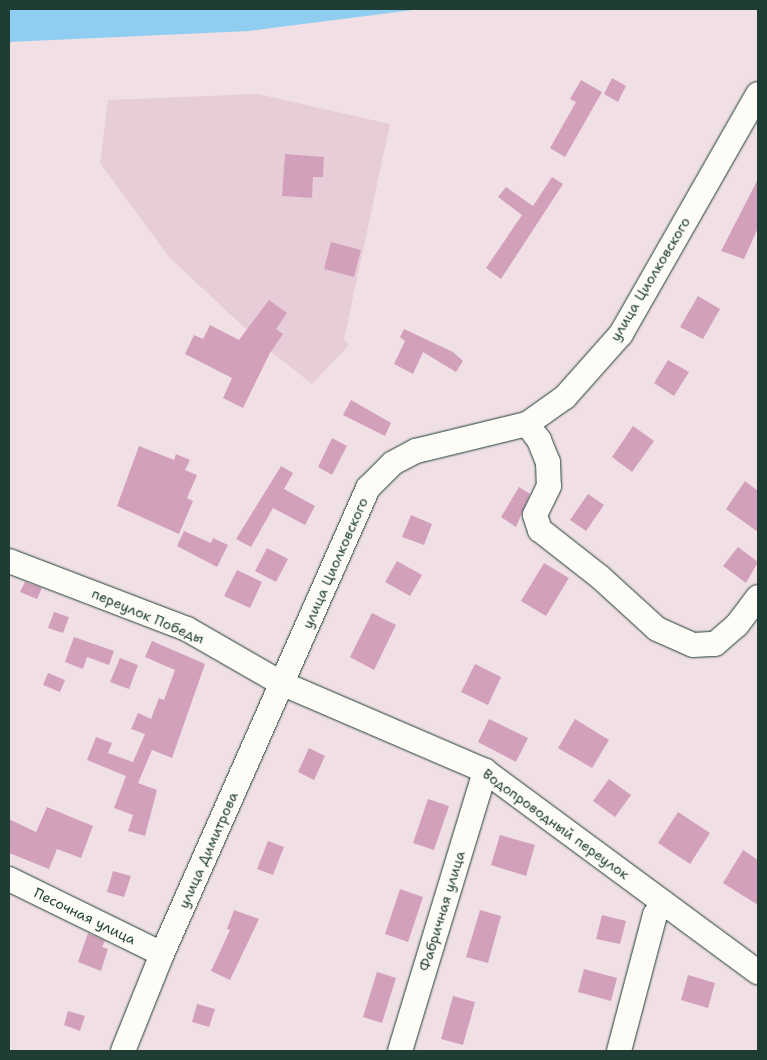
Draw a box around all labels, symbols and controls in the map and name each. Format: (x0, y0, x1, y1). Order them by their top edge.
street label: улица Циолковского (606, 214, 694, 344)
street label: улица Циолковского (299, 495, 371, 631)
street label: переулок Победы (89, 585, 207, 647)
street label: Водопроводный переулок (479, 765, 633, 883)
street label: улица Димитрова (175, 789, 241, 911)
street label: Фабричная улица (416, 849, 468, 973)
street label: Песочная улица (31, 884, 139, 948)

